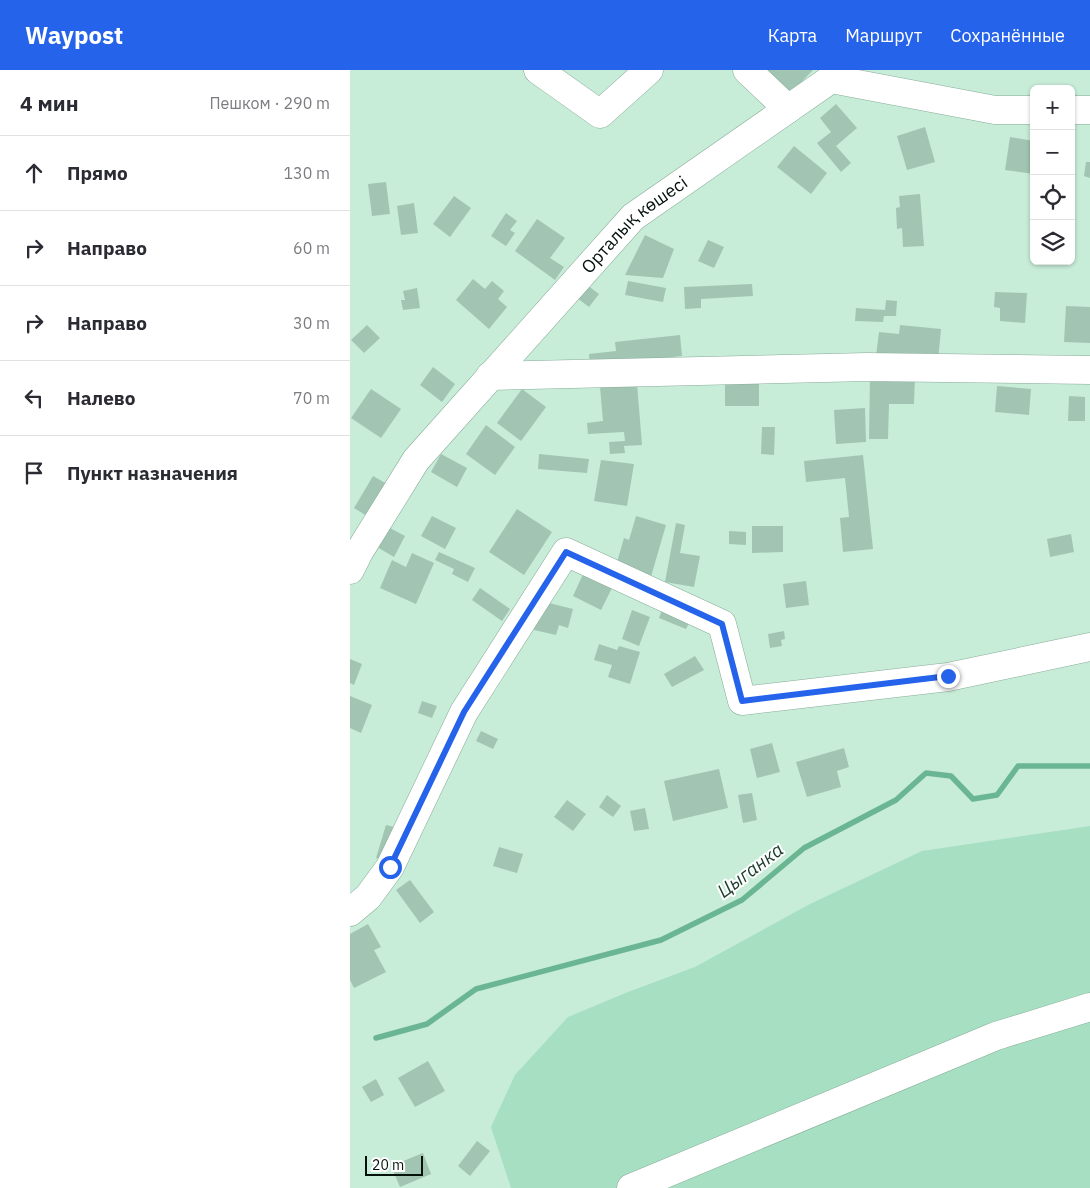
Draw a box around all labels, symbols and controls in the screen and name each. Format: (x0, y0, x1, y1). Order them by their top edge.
text: Waypost (25, 19, 123, 51)
text: Карта (768, 24, 817, 47)
text: Маршрут (845, 24, 922, 47)
text: Сохранённые (950, 24, 1065, 47)
map controls (1030, 85, 1075, 265)
button: + (1030, 85, 1075, 130)
text: 4 мин (20, 89, 79, 117)
text: Пешком · 290 m (209, 93, 330, 113)
button: − (1030, 130, 1075, 175)
icon: ahead (20, 159, 48, 187)
text: Прямо (67, 161, 128, 185)
text: 130 m (283, 163, 330, 183)
street label: Орталық көшесі (576, 171, 692, 278)
button: locate (1030, 175, 1075, 220)
button: layers (1030, 220, 1075, 265)
icon: right (20, 234, 48, 262)
text: Направо (67, 236, 147, 260)
text: 60 m (293, 238, 330, 258)
icon: right (20, 309, 48, 337)
text: Направо (67, 311, 147, 335)
text: 30 m (293, 313, 330, 333)
icon: left (20, 384, 48, 412)
text: Налево (67, 386, 136, 410)
text: 70 m (293, 388, 330, 408)
icon: arrive (20, 459, 48, 487)
text: Пункт назначения (67, 461, 238, 485)
route end (937, 665, 960, 688)
water label: Цыганка (712, 837, 788, 903)
route start (379, 856, 402, 879)
scale bar (365, 1153, 422, 1176)
text: 20 m (372, 1156, 404, 1174)

